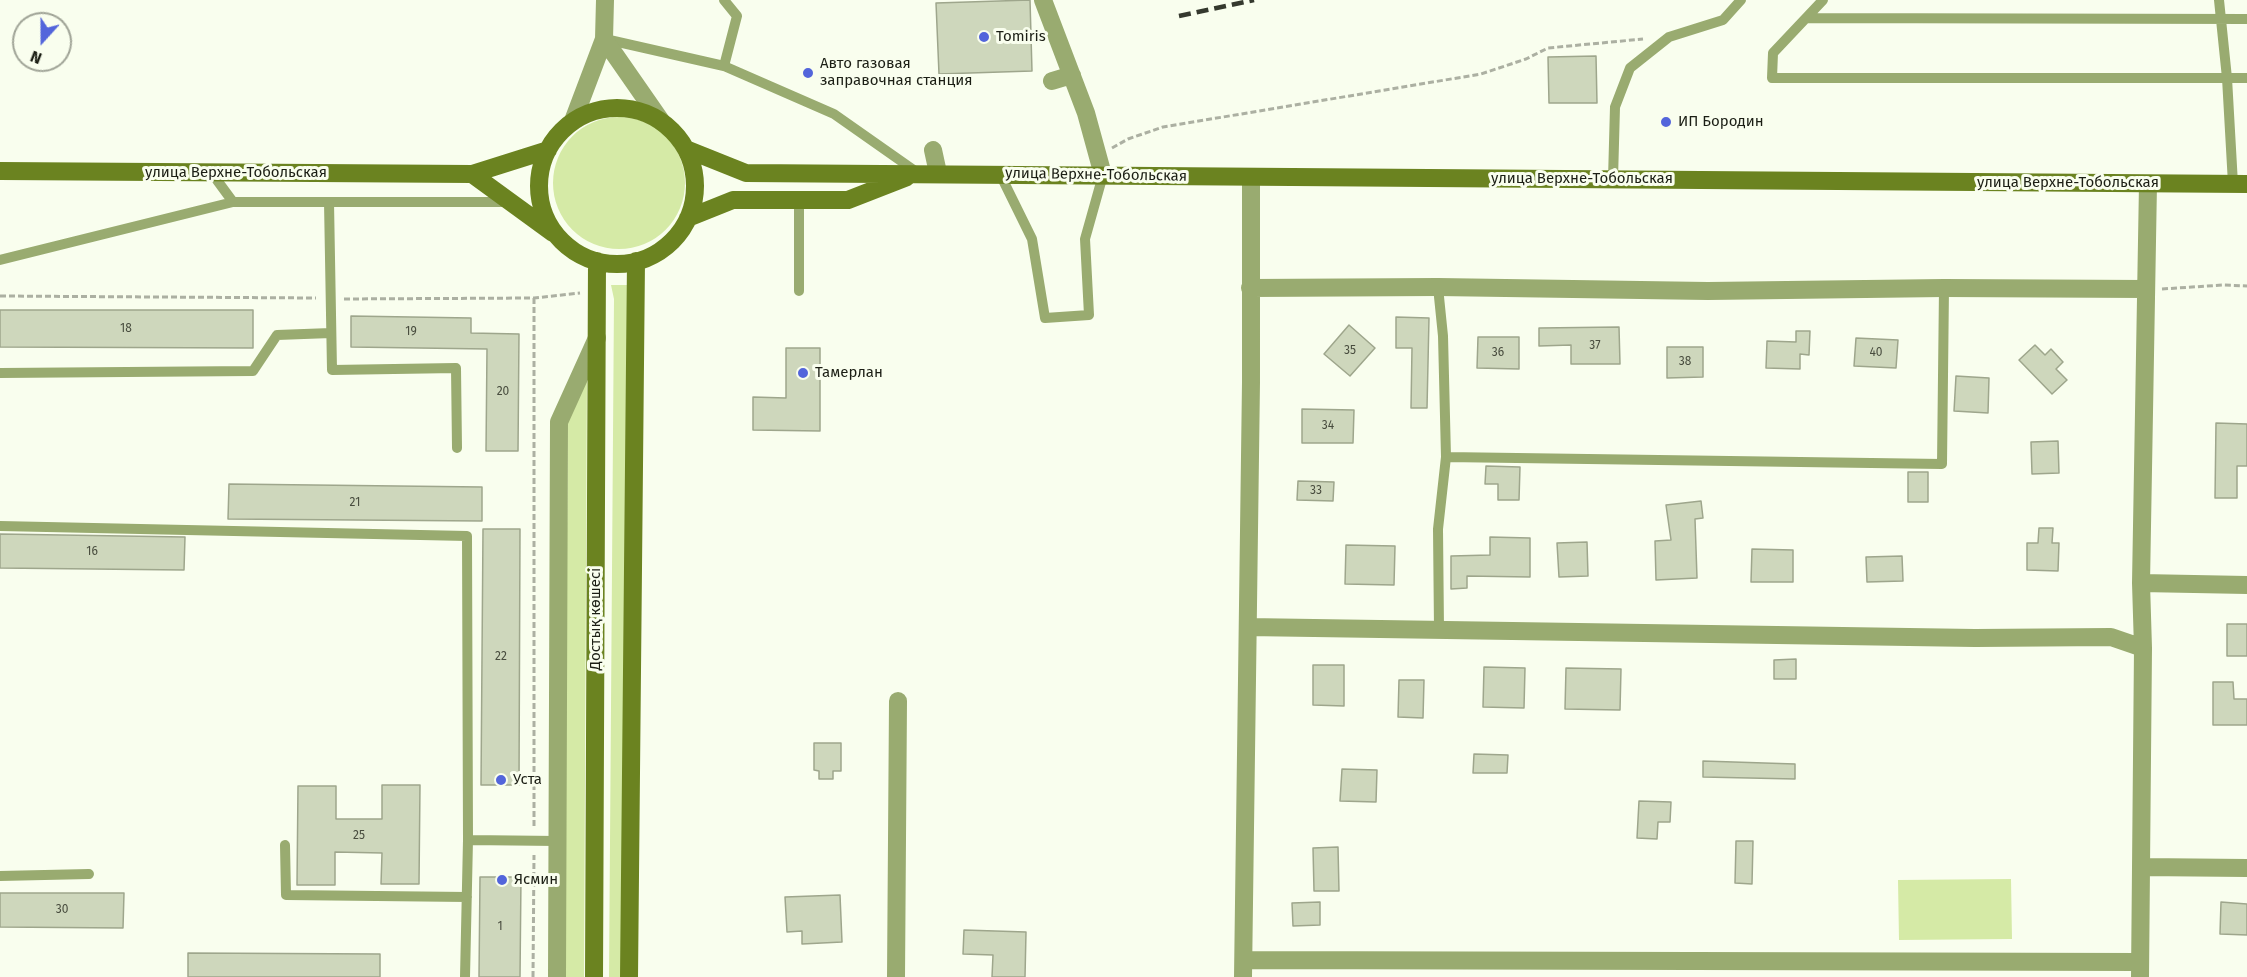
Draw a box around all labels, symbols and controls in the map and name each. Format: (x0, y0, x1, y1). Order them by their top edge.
north arrow (12, 12, 72, 72)
place label: Tomiris (996, 28, 1046, 46)
marker: Tomiris (977, 30, 991, 44)
text: N (28, 47, 44, 68)
place label: Авто газовая заправочная станция (820, 55, 972, 90)
marker: Авто газовая заправочная станция (801, 66, 815, 80)
place label: ИП Бородин (1678, 113, 1764, 131)
marker: ИП Бородин (1659, 115, 1673, 129)
street label: улица Верхне-Тобольская (145, 164, 327, 182)
street label: улица Верхне-Тобольская (1005, 164, 1187, 186)
street label: улица Верхне-Тобольская (1491, 170, 1673, 188)
street label: улица Верхне-Тобольская (1977, 174, 2159, 192)
house number: 18 (120, 322, 132, 336)
house number: 19 (405, 325, 417, 339)
house number: 37 (1589, 339, 1601, 353)
house number: 35 (1344, 344, 1356, 358)
house number: 36 (1492, 346, 1504, 360)
house number: 40 (1869, 346, 1883, 360)
house number: 38 (1679, 355, 1691, 369)
place label: Тамерлан (815, 364, 883, 382)
marker: Тамерлан (796, 366, 810, 380)
house number: 20 (497, 385, 509, 399)
house number: 34 (1322, 419, 1334, 433)
house number: 33 (1310, 484, 1322, 498)
house number: 21 (350, 496, 360, 510)
house number: 16 (86, 545, 98, 559)
street label: Достық көшесі (587, 568, 605, 670)
house number: 22 (495, 650, 507, 664)
place label: Уста (513, 771, 542, 789)
marker: Уста (494, 773, 508, 787)
house number: 25 (353, 829, 365, 843)
place label: Ясмин (514, 871, 558, 889)
marker: Ясмин (495, 873, 509, 887)
house number: 30 (56, 903, 68, 917)
house number: 1 (497, 920, 503, 934)

